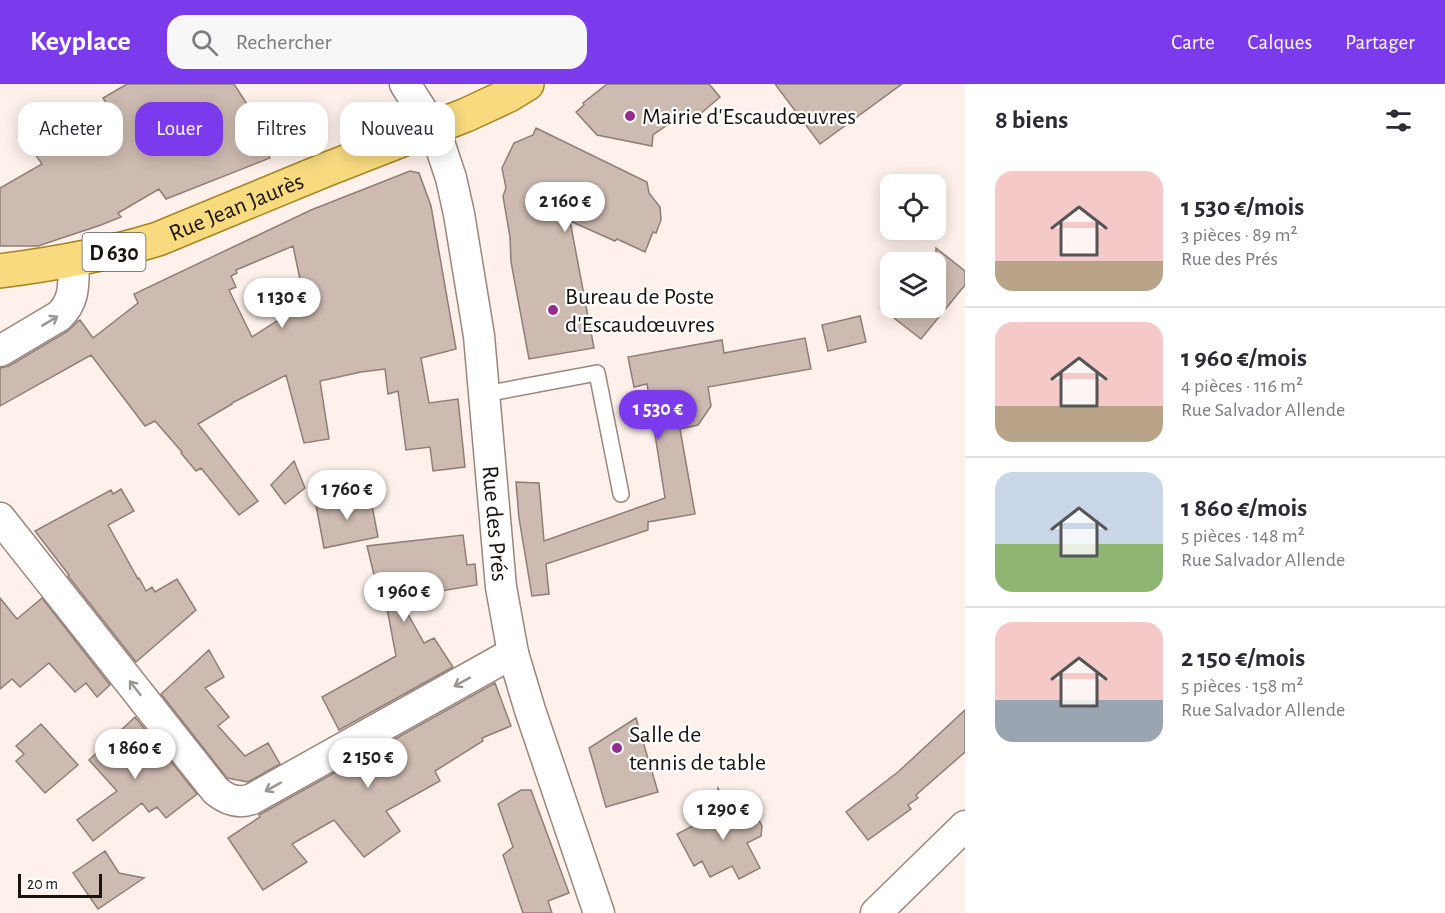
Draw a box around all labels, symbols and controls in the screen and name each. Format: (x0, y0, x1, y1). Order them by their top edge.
search box (167, 15, 587, 69)
icon: search (188, 26, 221, 59)
text: Keyplace (30, 28, 131, 56)
text: Rechercher (236, 31, 332, 53)
text: Carte (1171, 32, 1215, 53)
text: Calques (1248, 32, 1312, 53)
text: Partager (1345, 32, 1415, 53)
chip: Acheter (18, 102, 123, 156)
chip: Louer (135, 102, 223, 156)
chip: Filtres (235, 102, 328, 156)
chip: Nouveau (340, 102, 455, 156)
icon: filters (1382, 104, 1415, 137)
place label: Mairie d'Escaudœuvres (642, 105, 856, 129)
text: 8 biens (995, 107, 1068, 133)
marker: Mairie d'Escaudœuvres (623, 109, 637, 123)
street label: Rue Jean Jaurès (166, 169, 307, 246)
map controls (880, 174, 946, 318)
button: locate (880, 174, 946, 240)
pin: 2 160 € (510, 182, 620, 233)
text: 2 160 € (539, 191, 591, 211)
text: 1 530 €/mois (1181, 194, 1304, 220)
icon: home (1043, 195, 1115, 267)
text: 3 pièces · 89 m² (1181, 225, 1297, 245)
road number: D 630 (82, 233, 146, 271)
text: Rue des Prés (1181, 249, 1278, 269)
button: layers (880, 252, 946, 318)
pin: 1 130 € (227, 278, 337, 329)
place label: Bureau de Poste d'Escaudœuvres (565, 285, 715, 337)
text: 1 130 € (258, 287, 306, 307)
marker: Bureau de Poste d'Escaudœuvres (546, 303, 560, 317)
one-way arrow (41, 315, 58, 327)
text: 1 960 €/mois (1181, 345, 1307, 371)
icon: home (1043, 346, 1115, 418)
text: 4 pièces · 116 m² (1181, 376, 1303, 396)
pin: 1 530 € (603, 390, 713, 441)
text: 1 530 € (633, 399, 683, 419)
text: Rue Salvador Allende (1181, 400, 1345, 420)
street label: Rue des Prés (477, 465, 511, 583)
pin: 1 760 € (292, 470, 402, 521)
text: 1 760 € (321, 479, 373, 499)
text: 1 860 €/mois (1181, 495, 1307, 521)
icon: home (1043, 496, 1115, 568)
text: 5 pièces · 148 m² (1181, 526, 1305, 546)
text: Rue Salvador Allende (1181, 550, 1345, 570)
pin: 1 960 € (349, 572, 459, 623)
text: 1 960 € (378, 581, 430, 601)
text: 2 150 €/mois (1181, 645, 1305, 671)
icon: home (1043, 646, 1115, 718)
one-way arrow (454, 676, 471, 688)
text: 5 pièces · 158 m² (1181, 676, 1303, 696)
one-way arrow (128, 680, 141, 696)
text: Rue Salvador Allende (1181, 700, 1345, 720)
place label: Salle de tennis de table (629, 723, 766, 775)
pin: 1 860 € (80, 729, 190, 780)
text: 1 860 € (109, 738, 161, 758)
pin: 2 150 € (313, 738, 423, 789)
marker: Salle de tennis de table (610, 741, 624, 755)
text: 2 150 € (342, 747, 394, 767)
one-way arrow (265, 782, 283, 793)
pin: 1 290 € (668, 790, 778, 841)
text: 1 290 € (697, 799, 749, 819)
scale bar (18, 871, 102, 898)
text: 20 m (27, 876, 58, 892)

